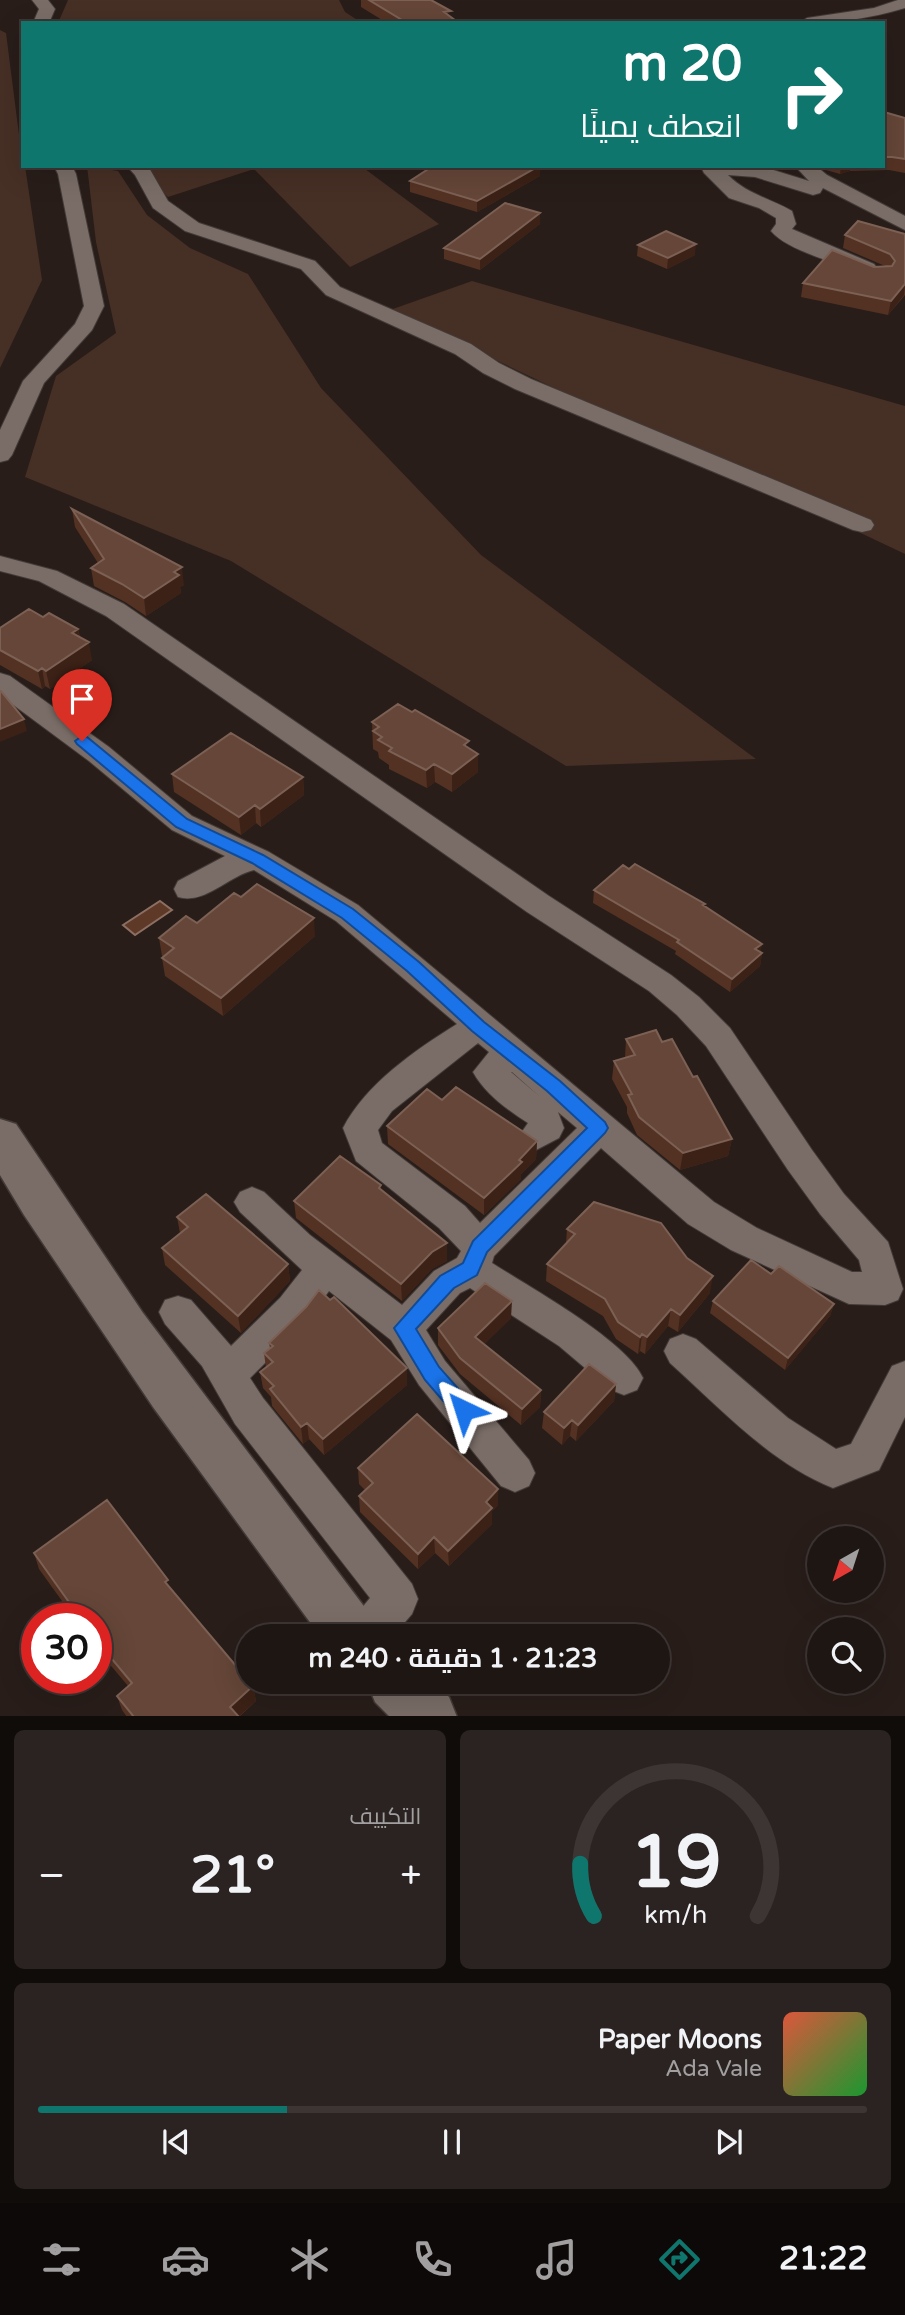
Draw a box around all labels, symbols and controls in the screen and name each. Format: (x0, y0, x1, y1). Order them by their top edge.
text: 20 m (623, 35, 742, 94)
icon: right (766, 49, 857, 140)
text: انعطف يمينًا (580, 108, 742, 146)
pin (52, 669, 112, 741)
icon: arrive (63, 680, 101, 718)
position arrow (427, 1373, 501, 1447)
north arrow (807, 1526, 884, 1603)
map controls (807, 1526, 884, 1694)
speed limit sign: 30 (21, 1603, 112, 1694)
button: search (807, 1617, 884, 1694)
text: 21:23 · 1 دقيقة · 240 m (309, 1643, 597, 1674)
text: التكييف (349, 1803, 422, 1831)
text: 19 (630, 1819, 721, 1907)
text: 21° (190, 1844, 275, 1907)
text: − (38, 1853, 65, 1899)
text: + (400, 1853, 421, 1899)
text: km/h (644, 1899, 707, 1929)
text: Paper Moons (598, 2024, 762, 2055)
text: Ada Vale (665, 2055, 762, 2083)
icon: previous (157, 2123, 195, 2161)
icon: pause (433, 2123, 471, 2161)
icon: next (710, 2123, 748, 2161)
icon: filters (37, 2235, 86, 2284)
icon: car (161, 2235, 210, 2284)
icon: climate (285, 2235, 334, 2284)
icon: phone (408, 2235, 457, 2284)
icon: music (532, 2235, 581, 2284)
icon: directions (655, 2235, 704, 2284)
text: 21:22 (779, 2240, 868, 2278)

